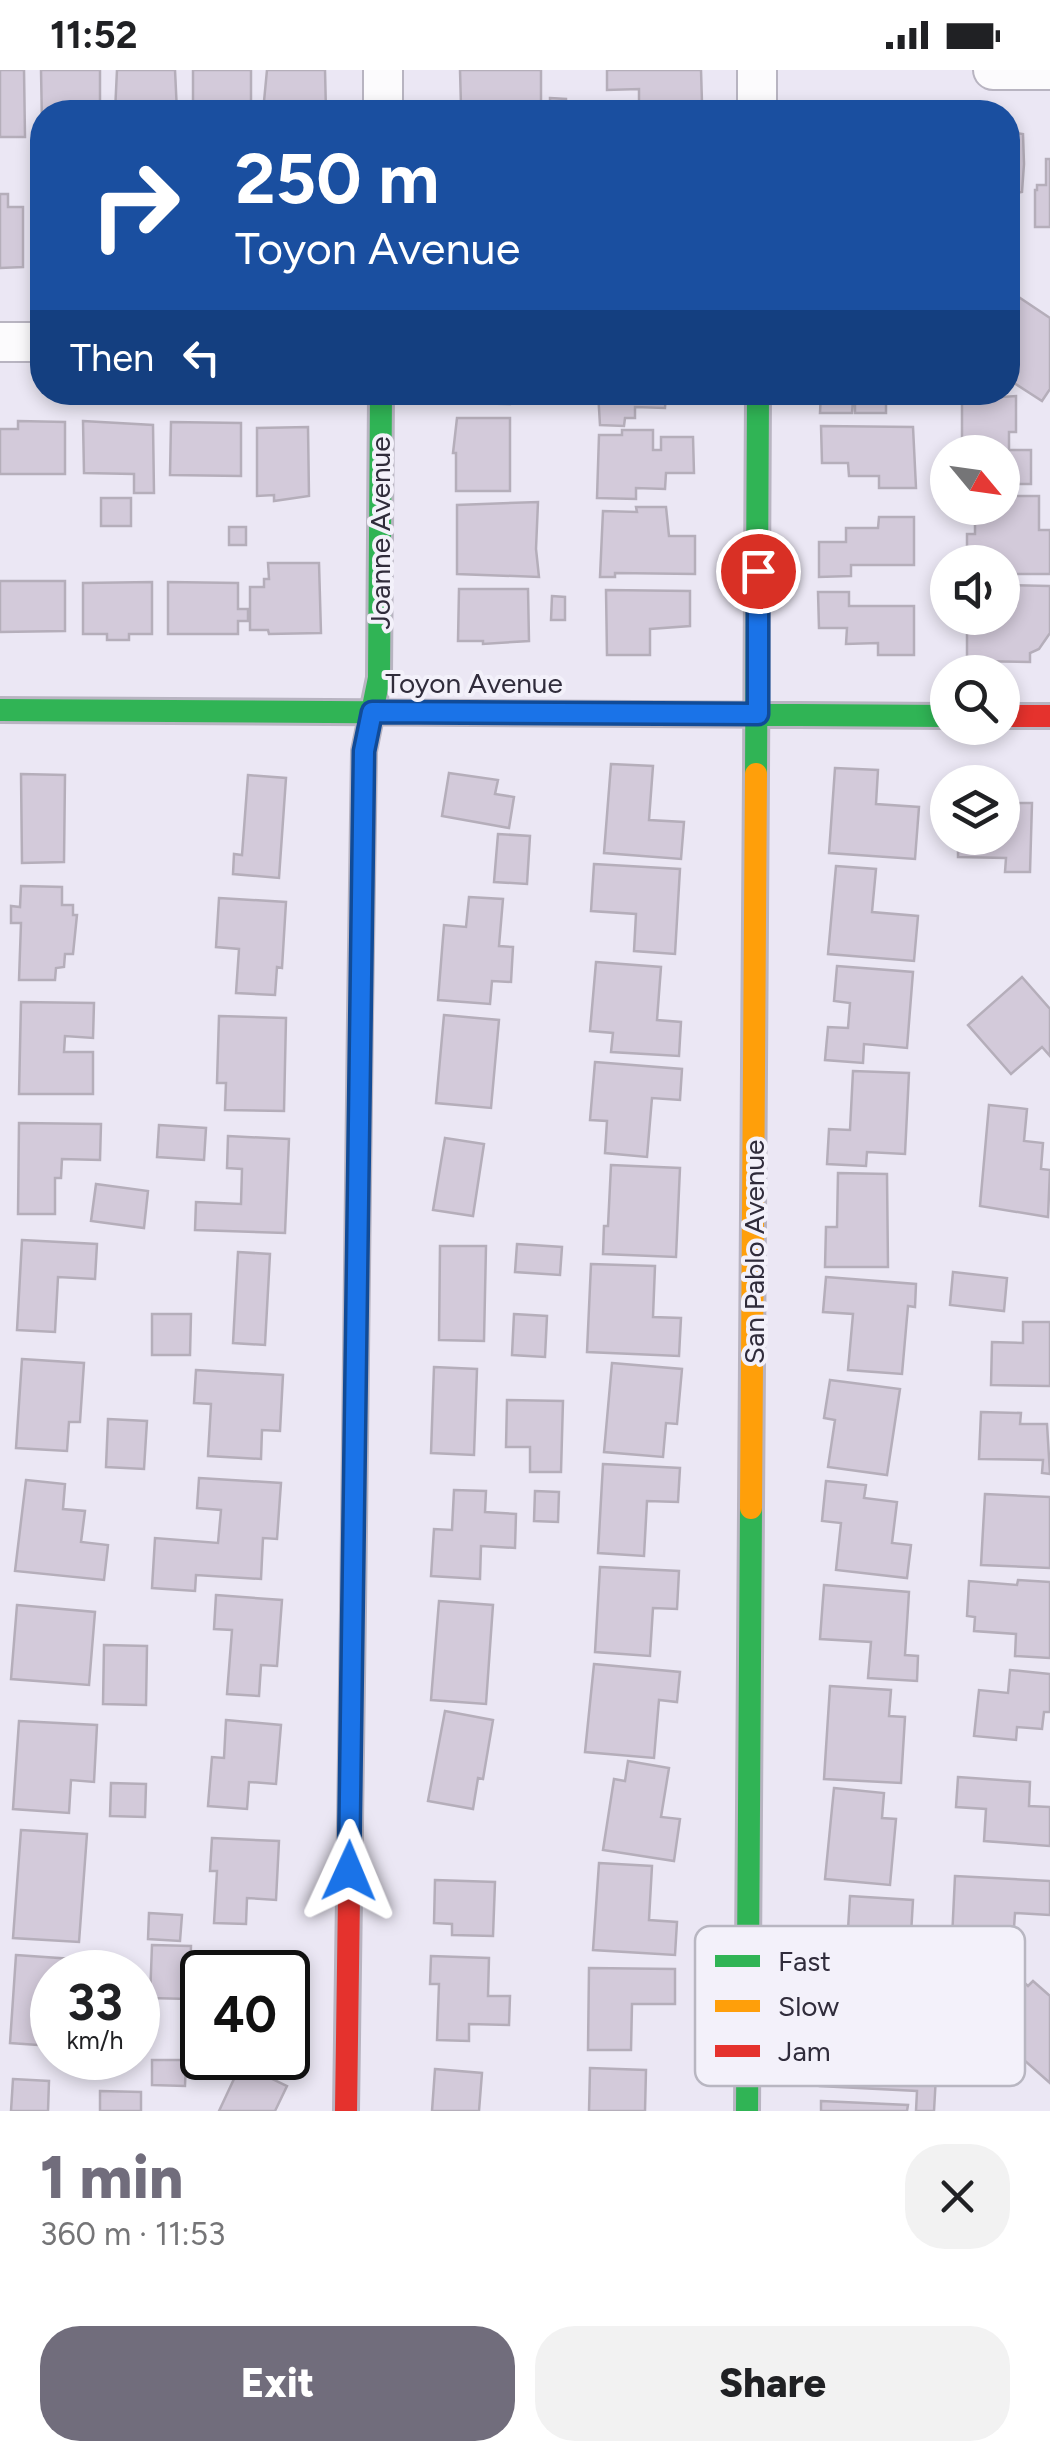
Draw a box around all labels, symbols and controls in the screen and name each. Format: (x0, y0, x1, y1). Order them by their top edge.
text: 11:52 (50, 12, 138, 58)
text: 250 m (235, 136, 439, 221)
icon: right (70, 140, 200, 270)
text: Toyon Avenue (235, 221, 520, 275)
icon: left (174, 330, 229, 385)
text: Then (70, 335, 154, 381)
north arrow (930, 435, 1020, 525)
map controls (930, 435, 1020, 855)
street label: Joanne Avenue (363, 436, 397, 630)
pin (716, 529, 801, 614)
icon: arrive (731, 544, 786, 599)
button: sound (930, 545, 1020, 635)
button: search (930, 655, 1020, 745)
street label: Toyon Avenue (385, 666, 563, 700)
button: layers (930, 765, 1020, 855)
street label: San Pablo Avenue (737, 1140, 771, 1364)
position arrow (297, 1819, 401, 1923)
legend (695, 1926, 1025, 2086)
text: Fast (778, 1944, 831, 1978)
speed limit sign: 40 (180, 1950, 310, 2080)
text: 33 (67, 1972, 123, 2033)
text: Slow (778, 1989, 839, 2023)
text: km/h (66, 2025, 124, 2055)
text: Jam (778, 2034, 831, 2068)
text: 1 min (40, 2141, 183, 2213)
button: close (905, 2144, 1010, 2249)
text: 360 m · 11:53 (40, 2215, 225, 2253)
button: Exit (40, 2326, 515, 2441)
button: Share (535, 2326, 1010, 2441)

